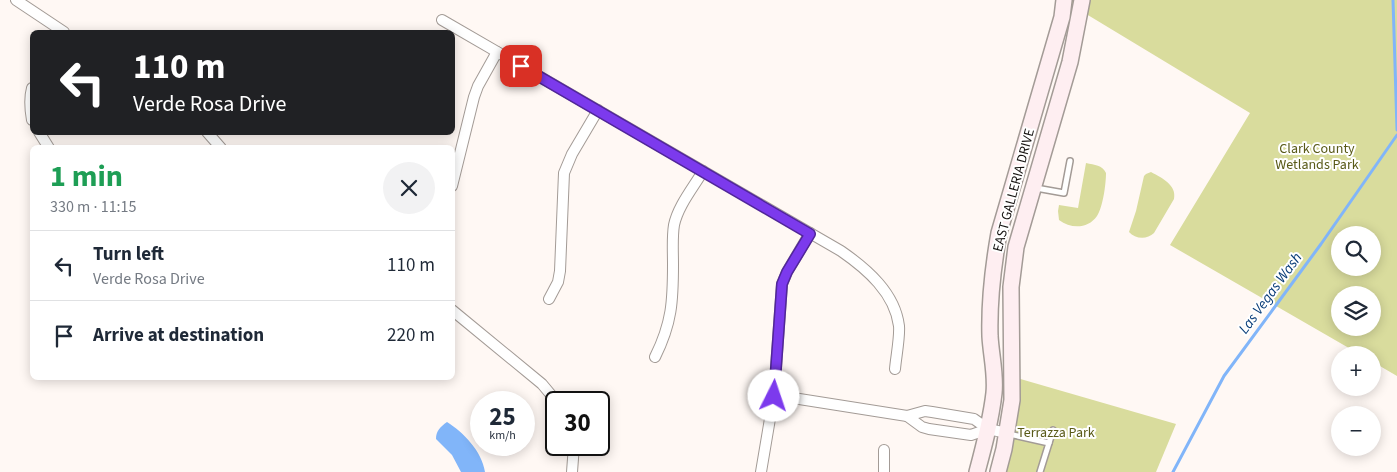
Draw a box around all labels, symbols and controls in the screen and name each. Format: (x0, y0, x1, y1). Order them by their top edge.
text: 110 m (133, 42, 225, 92)
pin (500, 45, 542, 87)
icon: left (50, 50, 115, 115)
icon: arrive (507, 52, 535, 80)
text: Verde Rosa Drive (133, 88, 286, 120)
street label: EAST GALLERIA DRIVE (988, 127, 1040, 254)
park label: Clark County Wetlands Park (1275, 139, 1359, 175)
text: 1 min (50, 155, 123, 198)
button: close (383, 162, 435, 214)
text: 330 m · 11:15 (50, 196, 137, 218)
map controls (1331, 226, 1381, 456)
button: search (1331, 226, 1381, 276)
text: Turn left (93, 241, 164, 268)
water label: Las Vegas Wash (1234, 248, 1307, 338)
icon: left (50, 252, 78, 280)
text: 110 m (387, 252, 435, 279)
text: Verde Rosa Drive (93, 268, 205, 290)
button: layers (1331, 286, 1381, 336)
icon: arrive (50, 322, 78, 350)
text: Arrive at destination (93, 322, 264, 349)
text: 220 m (387, 322, 435, 349)
button: + (1331, 346, 1381, 396)
position arrow (747, 369, 799, 421)
speed limit sign: 30 (545, 391, 610, 456)
text: 25 (489, 399, 516, 435)
button: − (1331, 406, 1381, 456)
park label: Terrazza Park (1017, 423, 1095, 443)
text: km/h (489, 427, 516, 444)

